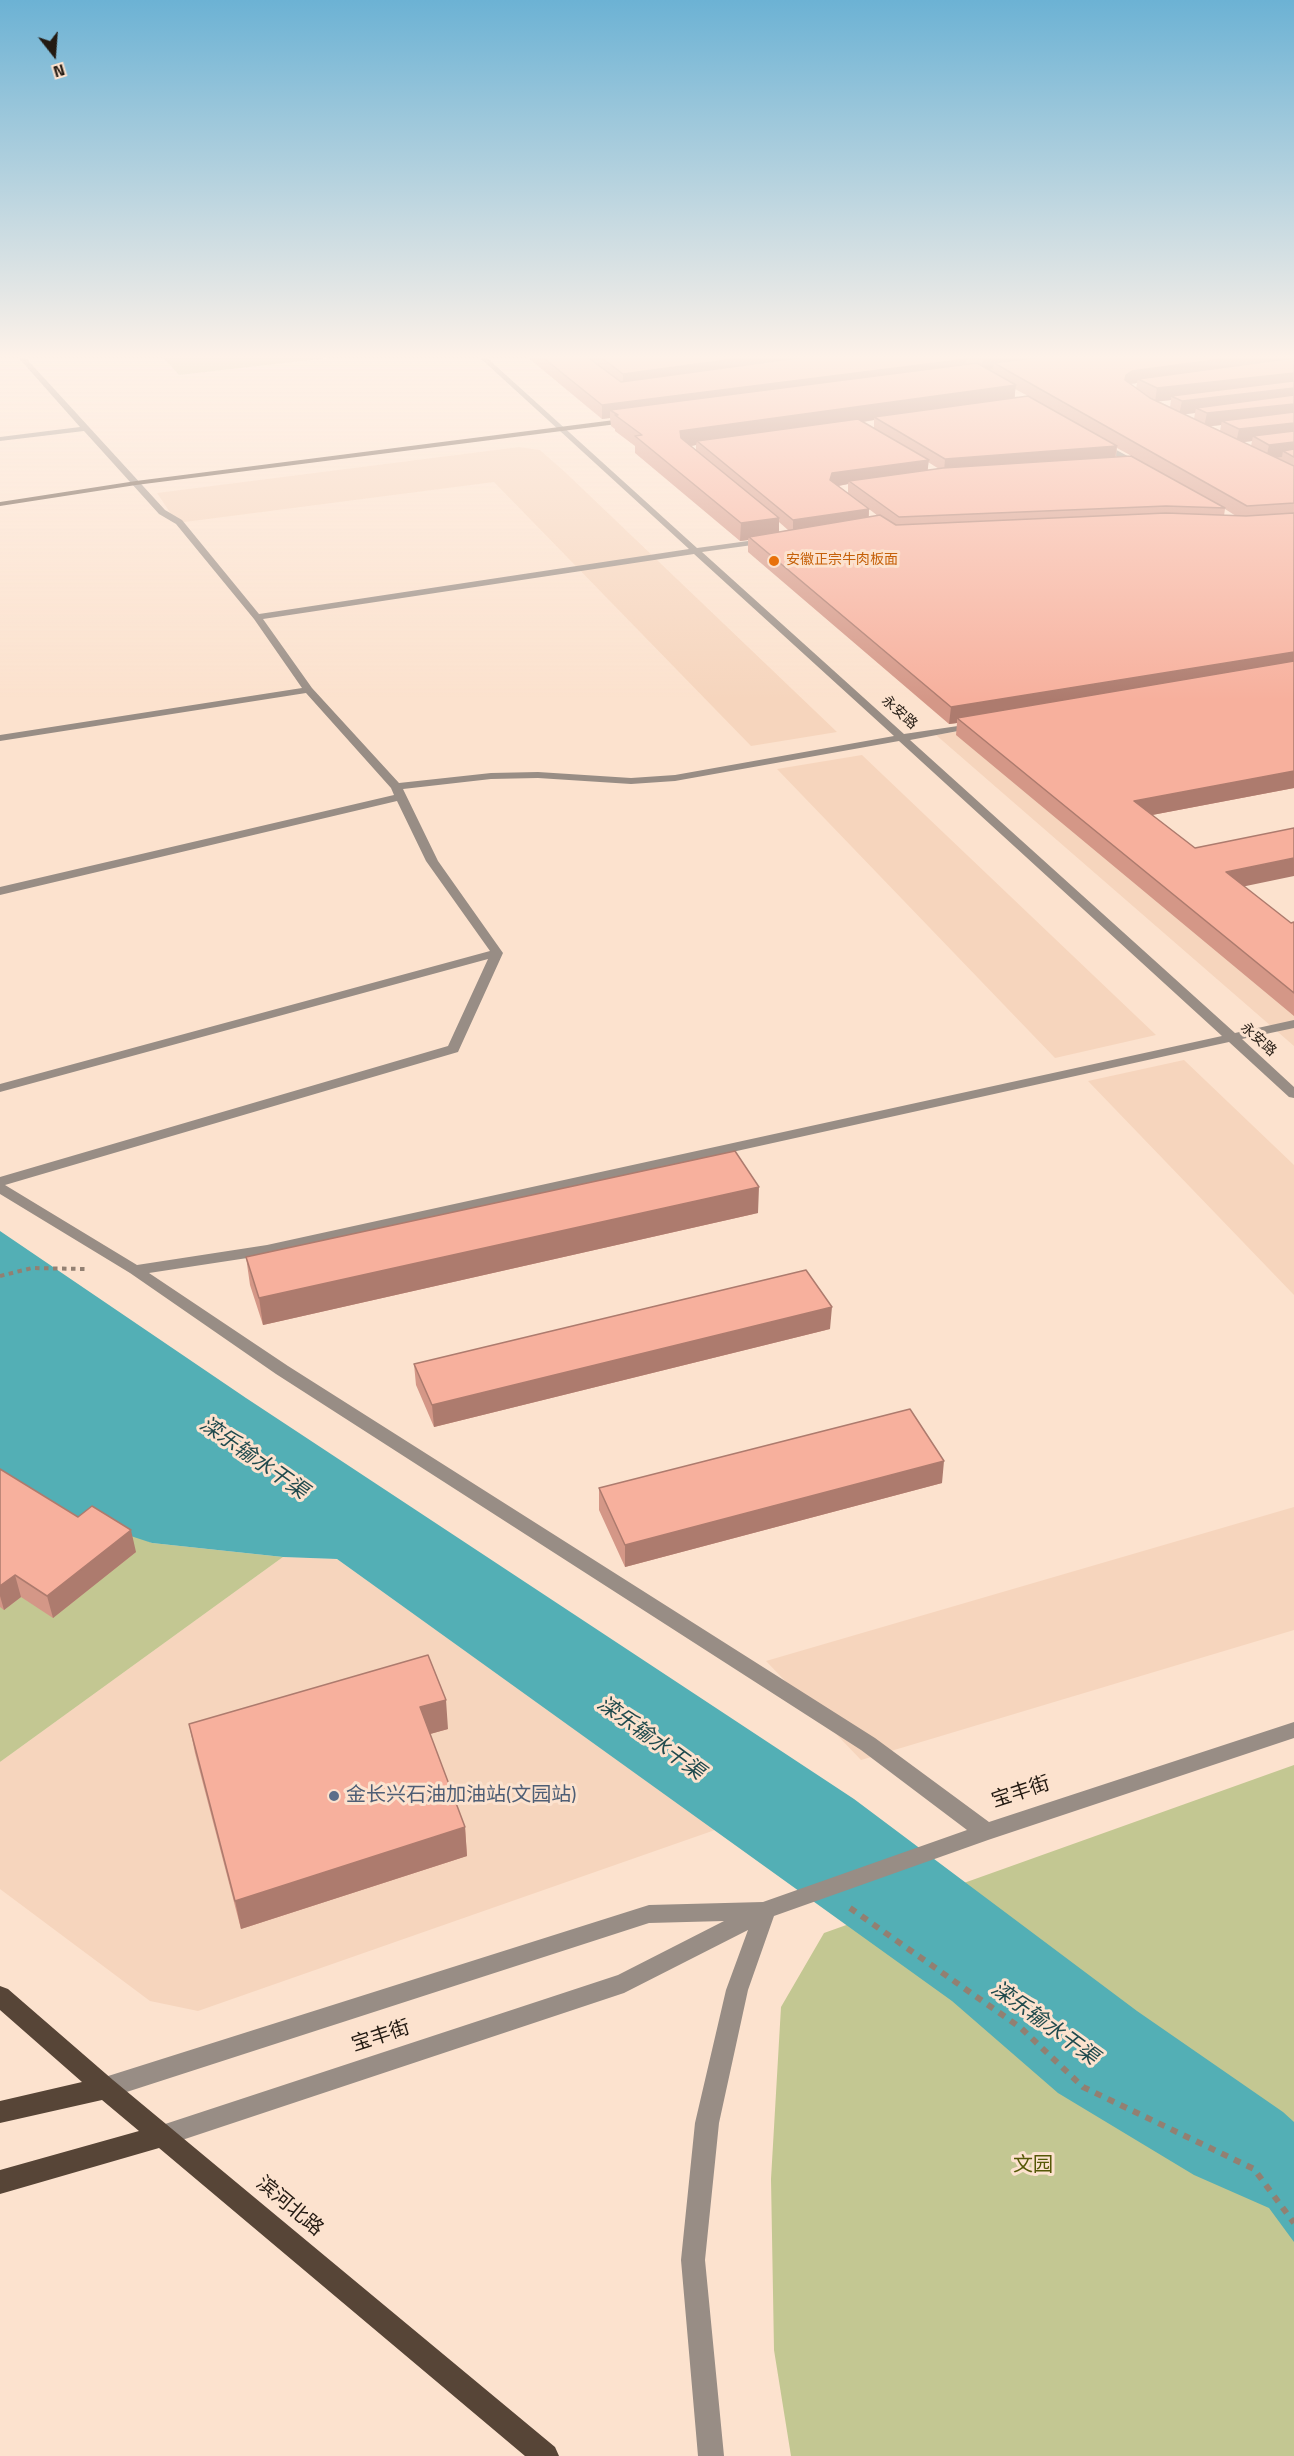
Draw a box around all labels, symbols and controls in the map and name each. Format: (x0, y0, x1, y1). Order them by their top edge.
north arrow (24, 24, 84, 84)
text: N (50, 58, 68, 84)
place label: 安徽正宗牛肉板面 (786, 553, 898, 569)
marker: 安徽正宗牛肉板面 (767, 554, 781, 568)
street label: 永安路 (878, 693, 920, 733)
street label: 永安路 (1237, 1020, 1279, 1060)
water label: 滦乐输水干渠 (194, 1413, 312, 1505)
water label: 滦乐输水干渠 (592, 1692, 708, 1786)
street label: 宝丰街 (989, 1772, 1053, 1814)
place label: 金长兴石油加油站(文园站) (346, 1784, 577, 1808)
marker: 金长兴石油加油站(文园站) (327, 1789, 341, 1803)
water label: 滦乐输水干渠 (986, 1977, 1102, 2071)
street label: 宝丰街 (349, 2016, 413, 2058)
park label: 文园 (1013, 2154, 1053, 2178)
street label: 滨河北路 (251, 2172, 327, 2242)

